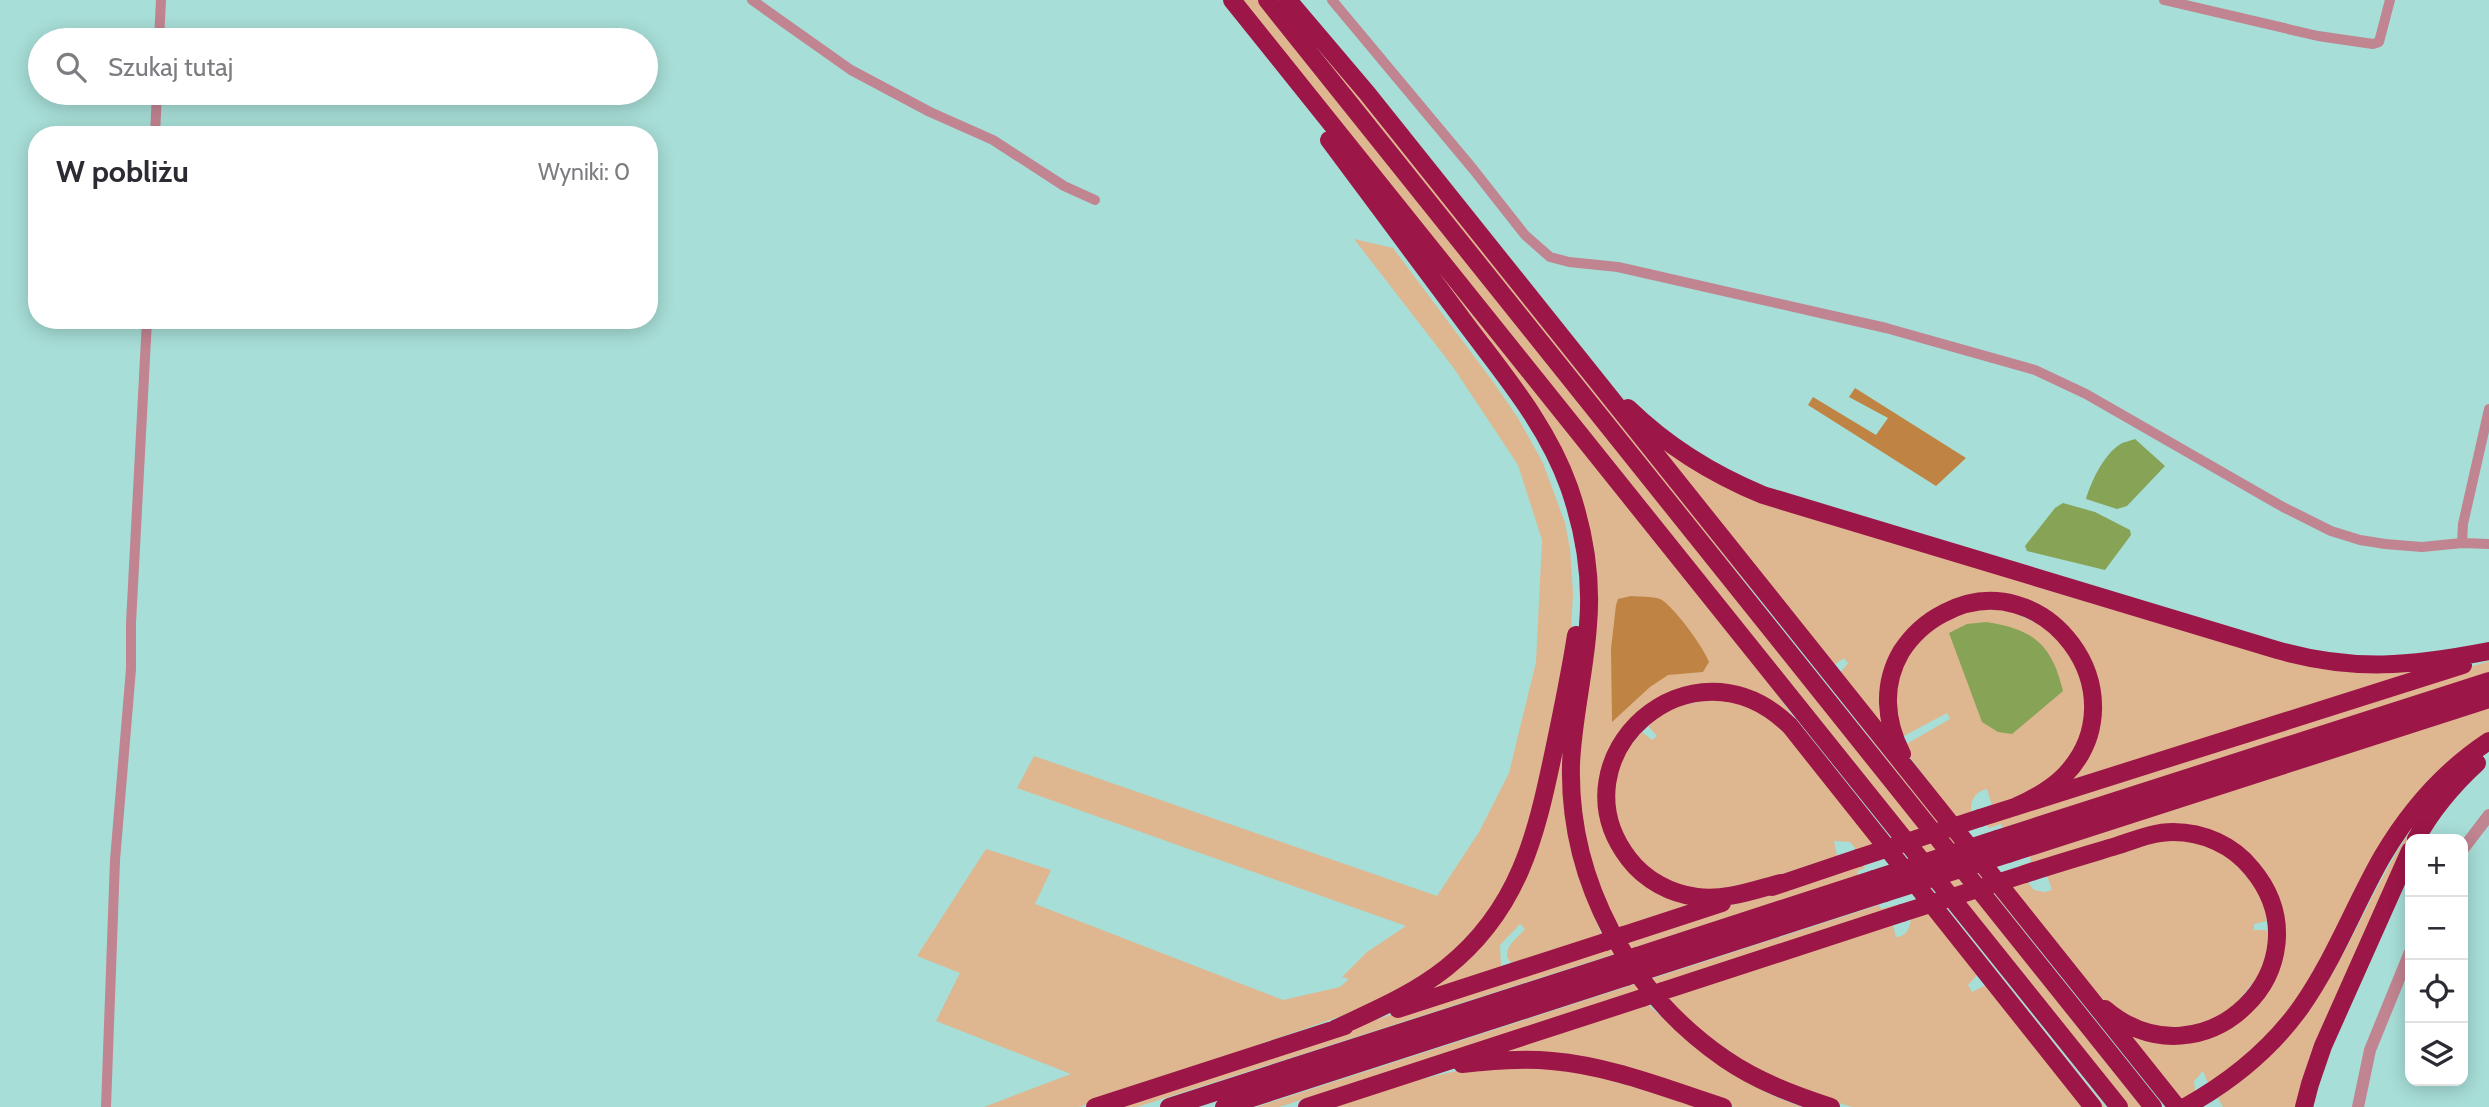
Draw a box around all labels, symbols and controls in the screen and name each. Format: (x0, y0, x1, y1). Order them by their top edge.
search box (28, 28, 658, 105)
icon: search (52, 48, 90, 86)
text: Szukaj tutaj (108, 51, 233, 83)
text: W pobliżu (56, 153, 189, 190)
text: Wyniki: 0 (538, 158, 630, 186)
map controls (2405, 834, 2468, 1086)
button: + (2405, 834, 2468, 897)
button: − (2405, 897, 2468, 960)
button: locate (2405, 960, 2468, 1023)
button: layers (2405, 1023, 2468, 1086)

